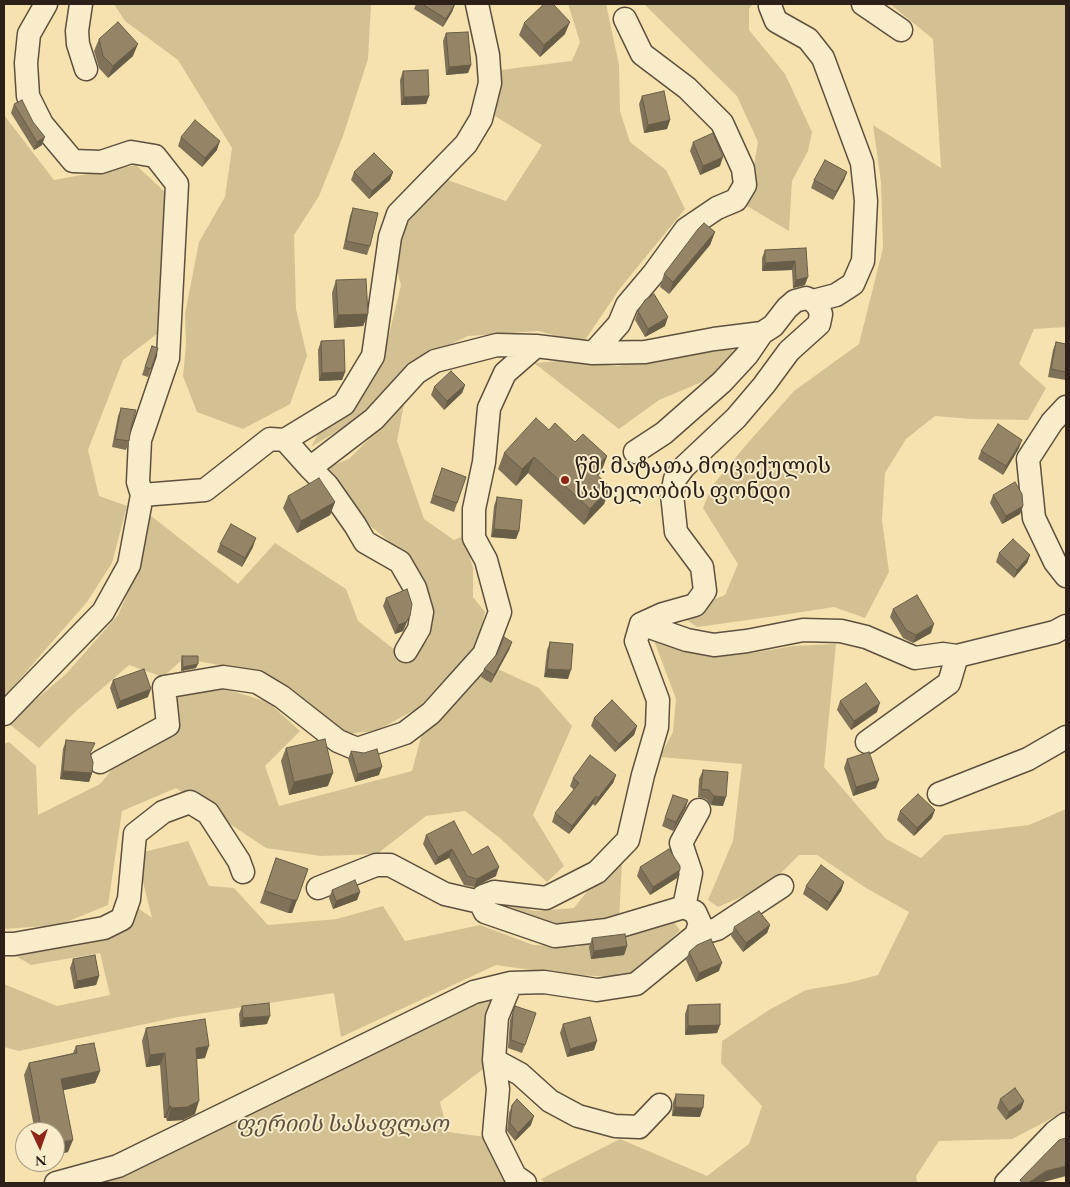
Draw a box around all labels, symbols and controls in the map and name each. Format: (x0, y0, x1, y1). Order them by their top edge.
place label: წმ. მატათა მოციქულის სახელობის ფონდი (575, 454, 831, 506)
marker: წმ. მატათა მოციქულის სახელობის ფონდი (559, 474, 571, 486)
park label: ფერიის სასაფლაო (235, 1112, 449, 1138)
north arrow (15, 1122, 65, 1172)
text: N (35, 1152, 47, 1170)

